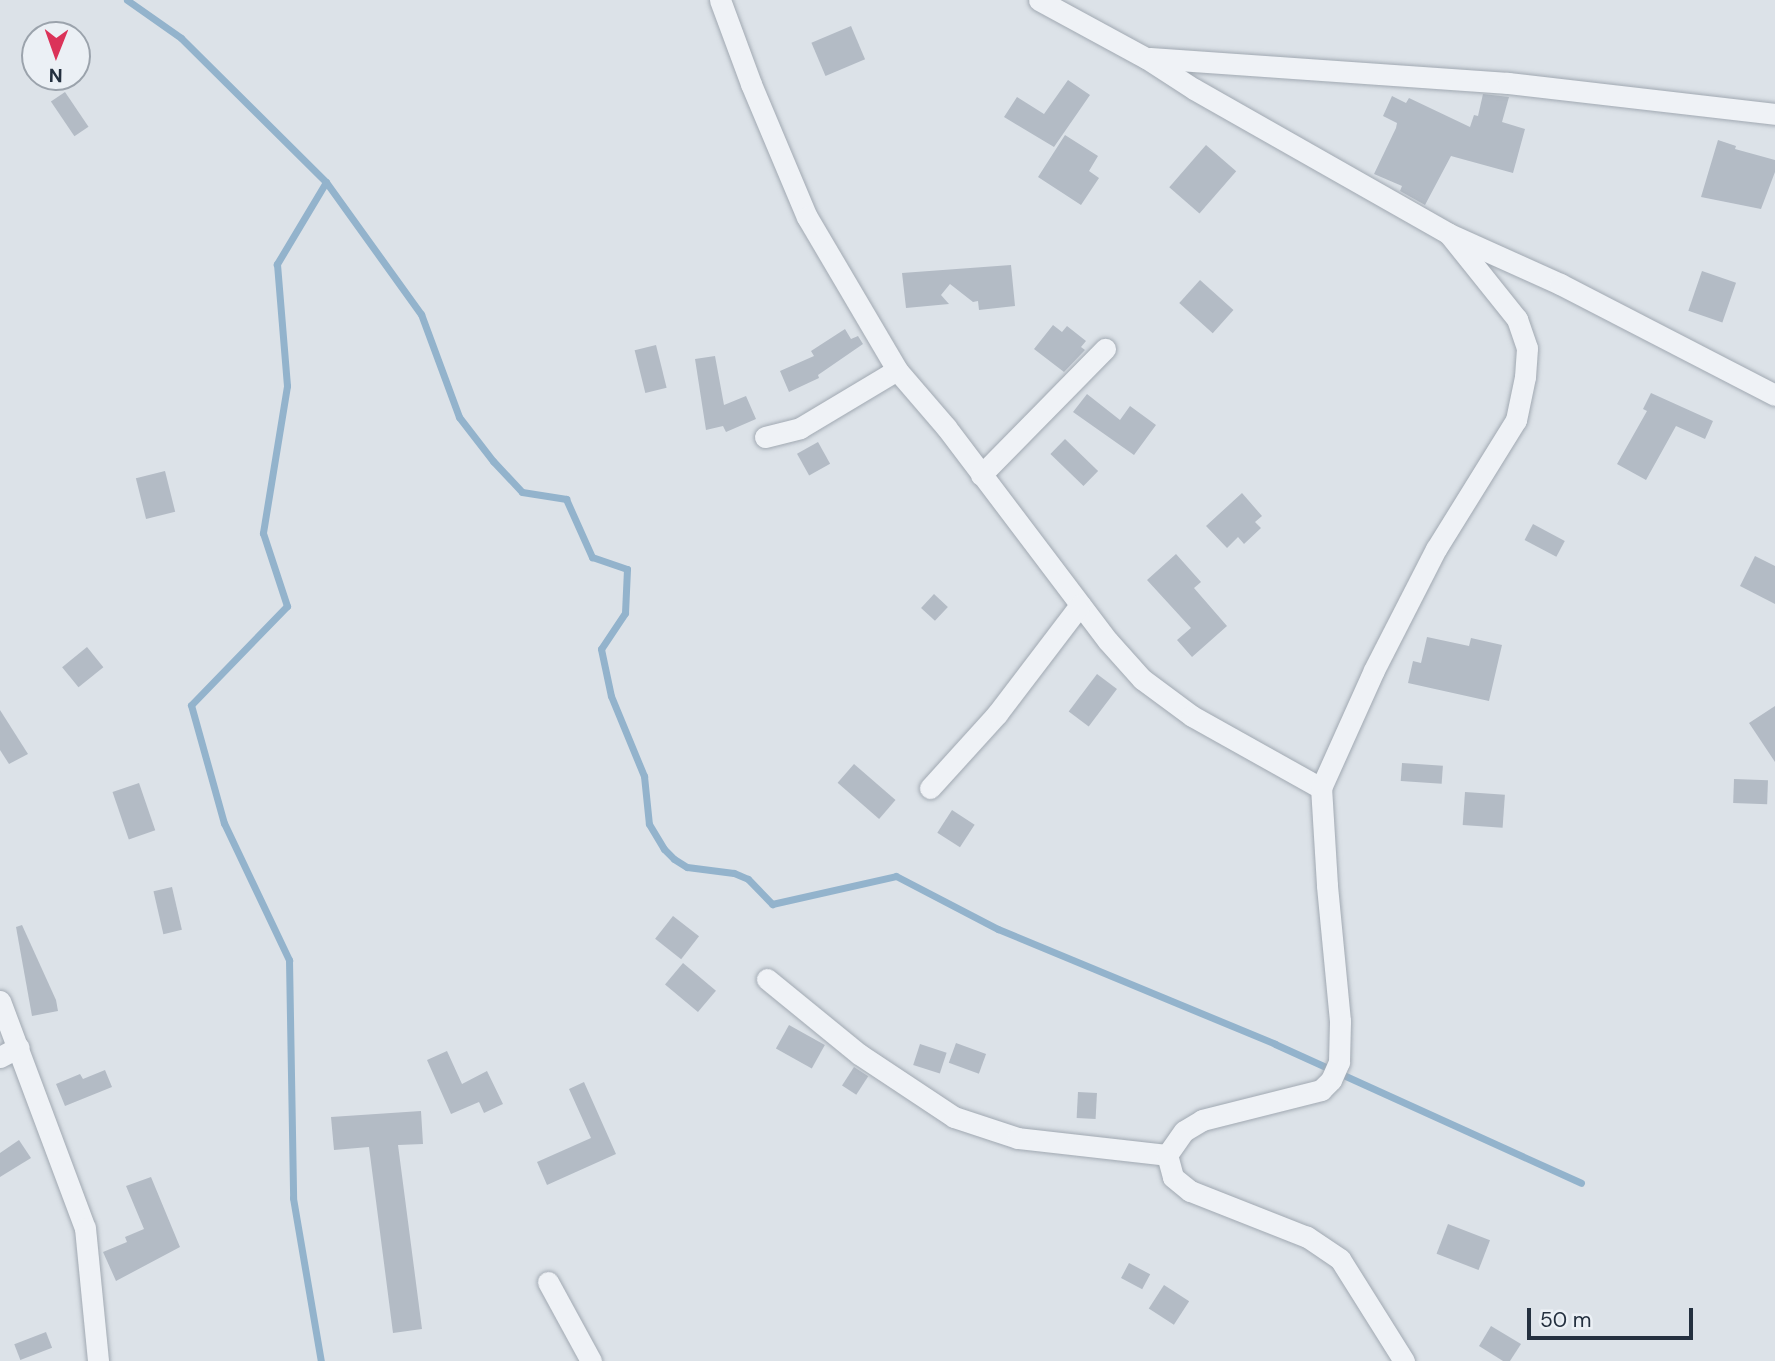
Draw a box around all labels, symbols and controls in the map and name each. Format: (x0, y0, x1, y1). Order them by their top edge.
north arrow (21, 21, 91, 91)
text: N (49, 63, 63, 88)
scale bar (1530, 1294, 1696, 1338)
text: 50 m (1540, 1306, 1591, 1334)

